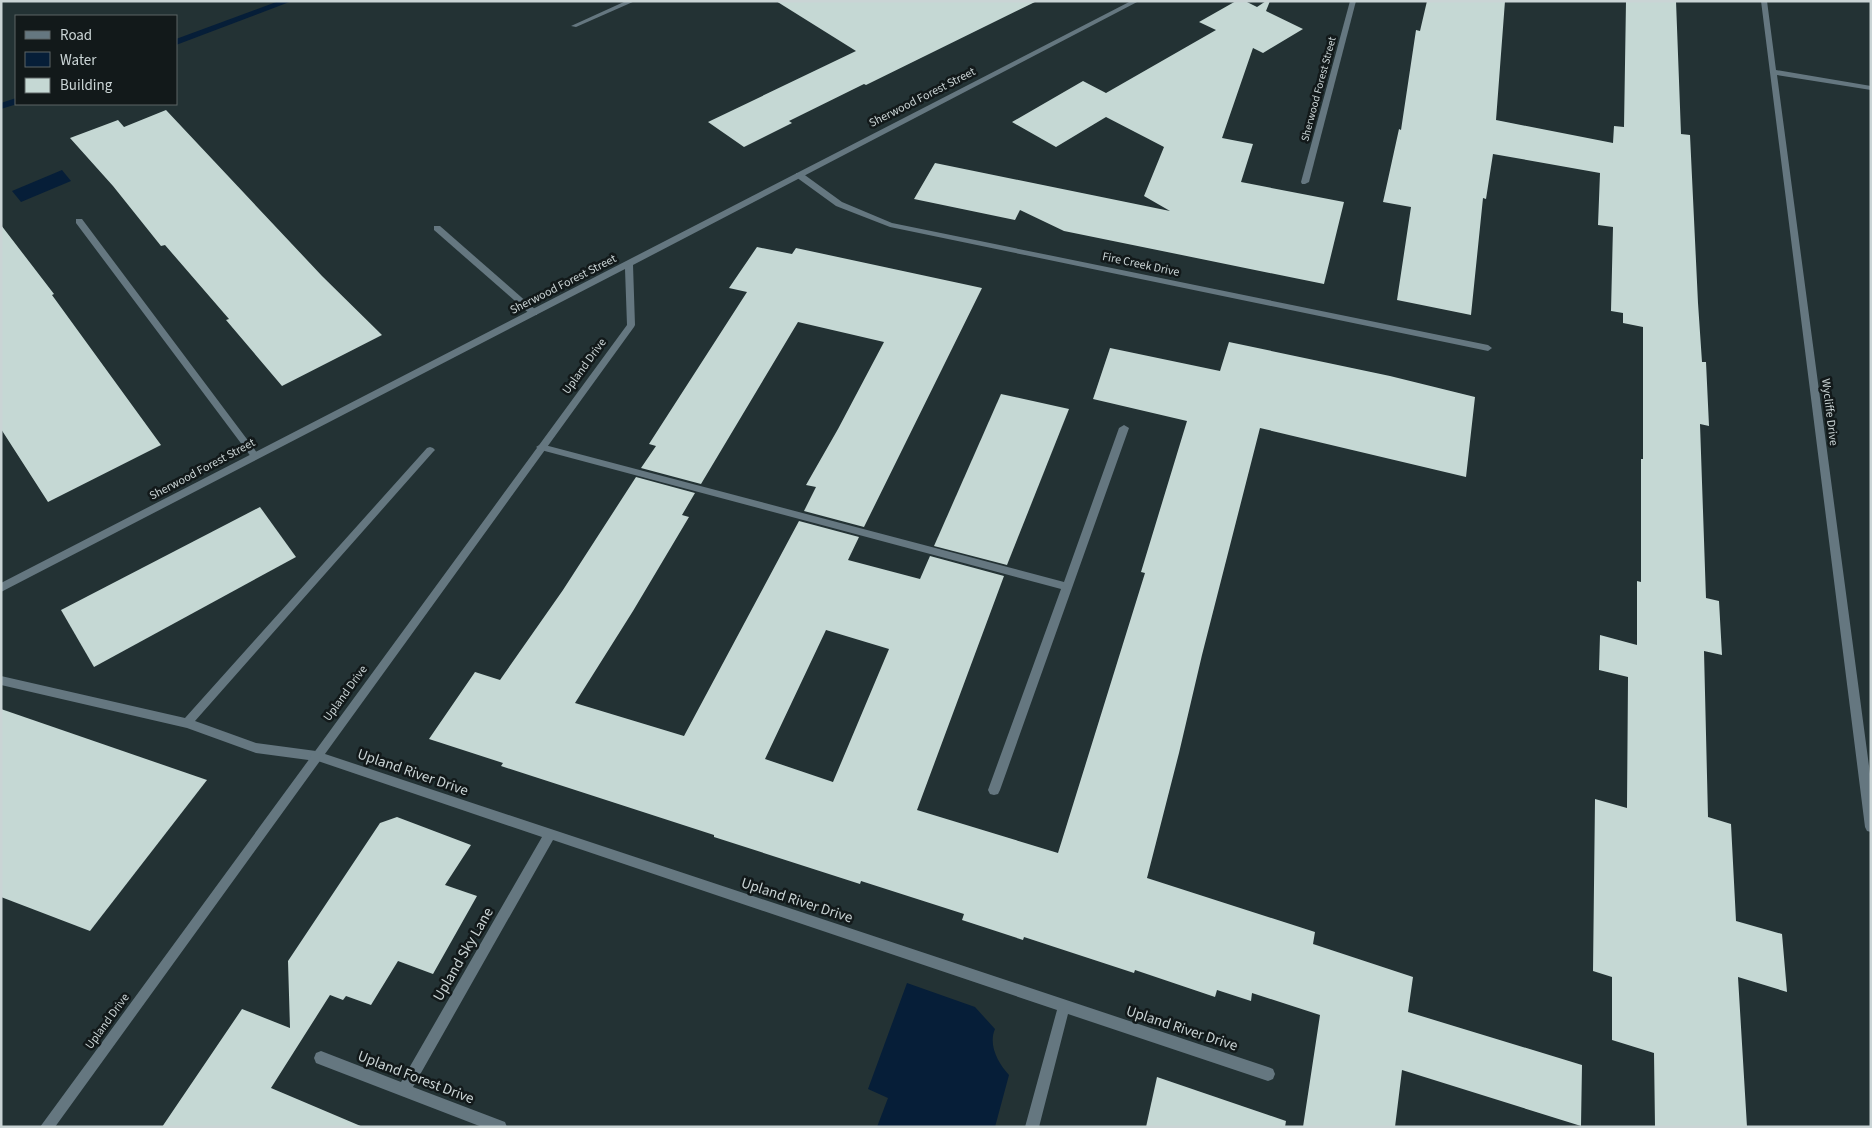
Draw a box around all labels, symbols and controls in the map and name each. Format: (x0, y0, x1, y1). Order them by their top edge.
legend (15, 15, 178, 105)
text: Road (60, 25, 92, 46)
street label: Sherwood Forest Street (1297, 35, 1340, 143)
text: Water (60, 50, 97, 71)
street label: Sherwood Forest Street (866, 63, 978, 132)
text: Building (60, 75, 113, 96)
street label: Fire Creek Drive (1101, 248, 1181, 281)
street label: Sherwood Forest Street (507, 250, 619, 319)
street label: Upland Drive (558, 335, 610, 398)
street label: Wycliffe Drive (1817, 377, 1842, 447)
street label: Sherwood Forest Street (146, 434, 258, 505)
street label: Upland Drive (319, 662, 371, 725)
street label: Upland River Drive (354, 744, 471, 801)
street label: Upland River Drive (738, 873, 855, 928)
street label: Upland Sky Lane (428, 904, 499, 1005)
street label: Upland Drive (81, 990, 133, 1053)
street label: Upland River Drive (1123, 1001, 1240, 1056)
street label: Upland Forest Drive (354, 1046, 477, 1109)

